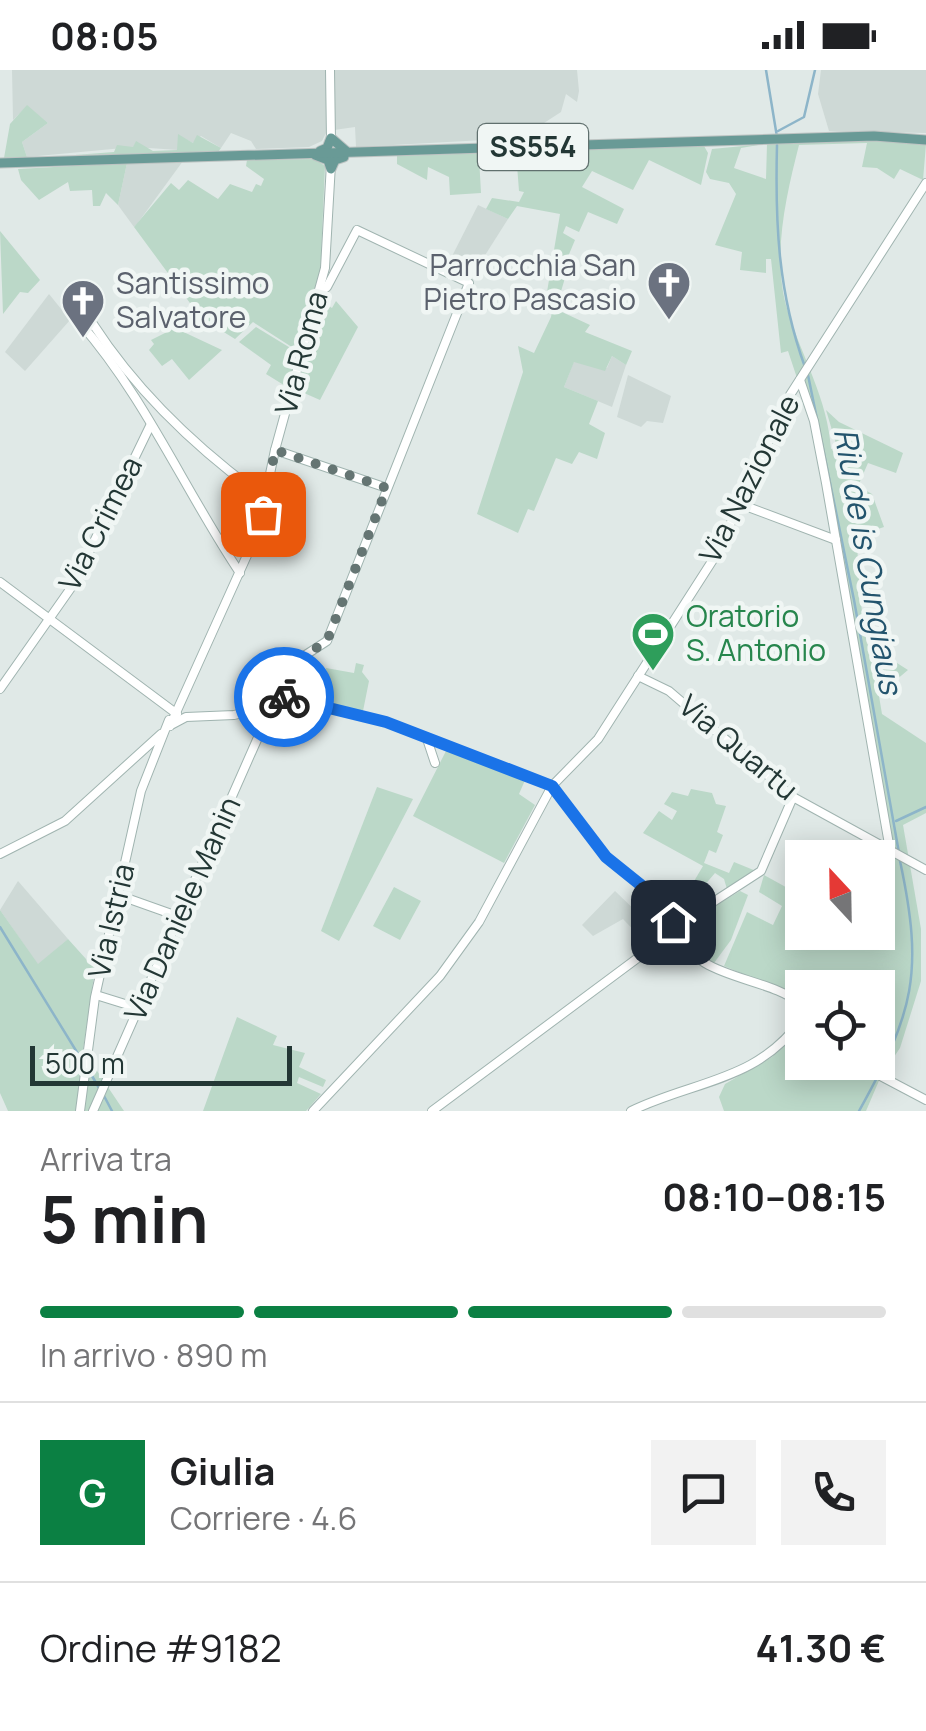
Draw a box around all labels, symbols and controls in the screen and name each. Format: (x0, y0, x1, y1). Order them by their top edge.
text: 08:05 (50, 9, 159, 61)
road number: SS554 (478, 124, 588, 170)
place label: Parrocchia San Pietro Pascasio (424, 244, 636, 319)
church icon: Parrocchia San Pietro Pascasio (646, 260, 692, 321)
place label: Santissimo Salvatore (116, 262, 270, 337)
church icon: Santissimo Salvatore (60, 278, 106, 339)
street label: Via Roma (264, 286, 337, 419)
street label: Via Nazionale (689, 387, 809, 570)
water label: Riu de is Cungiaus (824, 425, 914, 699)
street label: Via Crimea (48, 449, 151, 598)
pin (221, 472, 306, 557)
icon: bag (236, 487, 291, 542)
place label: Oratorio S. Antonio (686, 595, 826, 670)
sports icon: Oratorio S. Antonio (630, 611, 676, 672)
courier (234, 647, 334, 747)
icon: bike (257, 670, 312, 725)
street label: Via Quartu (671, 685, 807, 809)
street label: Via Daniele Manin (114, 790, 249, 1027)
north arrow (785, 840, 895, 950)
map controls (785, 840, 895, 1080)
street label: Via Istria (77, 859, 144, 982)
pin (631, 880, 716, 965)
icon: home (646, 895, 701, 950)
button: locate (785, 970, 895, 1080)
scale bar (30, 1041, 292, 1086)
text: 500 m (45, 1044, 125, 1082)
text: Arriva tra (40, 1137, 172, 1181)
text: 08:10–08:15 (662, 1170, 886, 1222)
text: 5 min (40, 1174, 208, 1263)
text: In arrivo · 890 m (40, 1333, 267, 1377)
button: chat (651, 1440, 756, 1545)
button: phone (781, 1440, 886, 1545)
text: Giulia (170, 1444, 275, 1496)
text: G (79, 1466, 106, 1518)
text: Corriere · 4.6 (170, 1496, 357, 1540)
text: Ordine #9182 (40, 1621, 282, 1673)
text: 41.30 € (756, 1621, 886, 1673)

